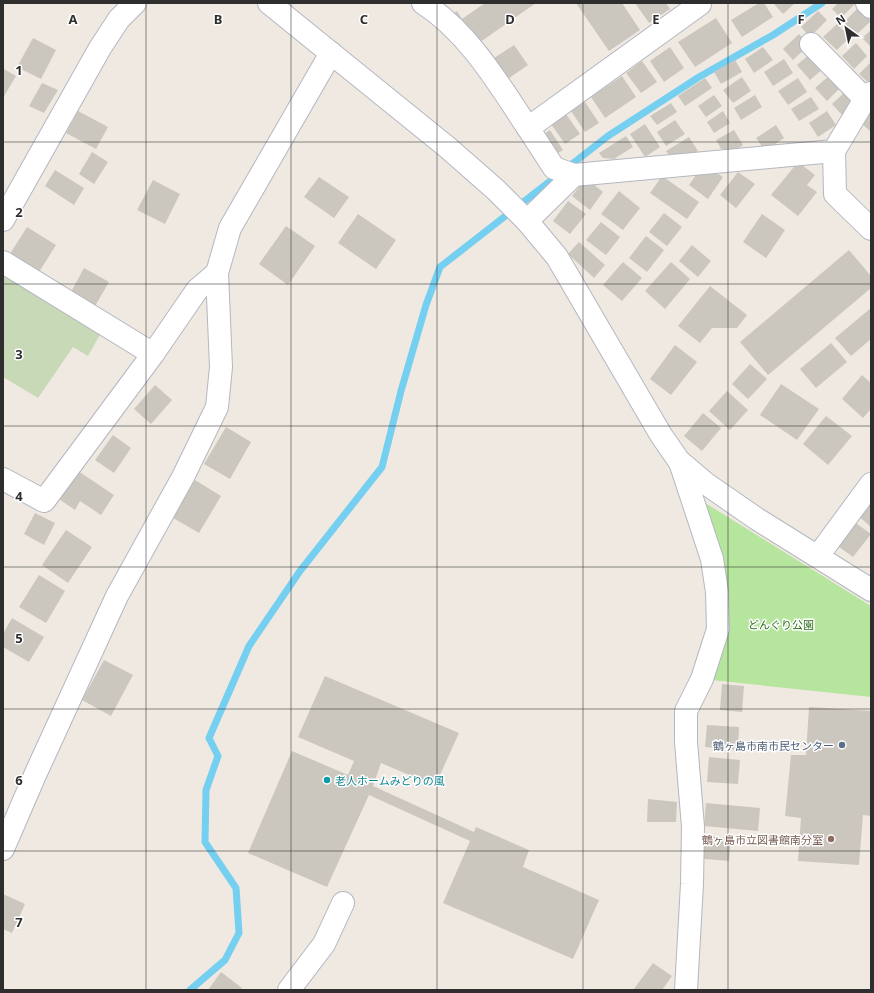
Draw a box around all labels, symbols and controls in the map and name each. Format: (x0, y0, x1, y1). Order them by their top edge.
north arrow (826, 8, 866, 48)
text: A (69, 10, 78, 28)
text: B (214, 10, 222, 28)
text: C (360, 10, 368, 28)
text: D (505, 10, 515, 28)
text: E (652, 10, 660, 28)
text: F (797, 10, 805, 28)
text: N (832, 10, 848, 28)
text: 1 (15, 61, 23, 79)
text: 2 (15, 203, 23, 221)
text: 3 (15, 345, 23, 363)
text: 4 (15, 487, 23, 505)
park label: どんぐり公園 (748, 617, 814, 632)
text: 5 (15, 629, 23, 647)
place label: 鶴ヶ島市南市民センター (713, 738, 834, 753)
marker: 鶴ヶ島市南市民センター (837, 740, 847, 750)
text: 6 (15, 771, 23, 789)
place label: 老人ホームみどりの風 (335, 773, 445, 788)
marker: 老人ホームみどりの風 (322, 775, 332, 785)
place label: 鶴ヶ島市立図書館南分室 (702, 832, 823, 847)
marker: 鶴ヶ島市立図書館南分室 (826, 834, 836, 844)
text: 7 (15, 913, 23, 931)

